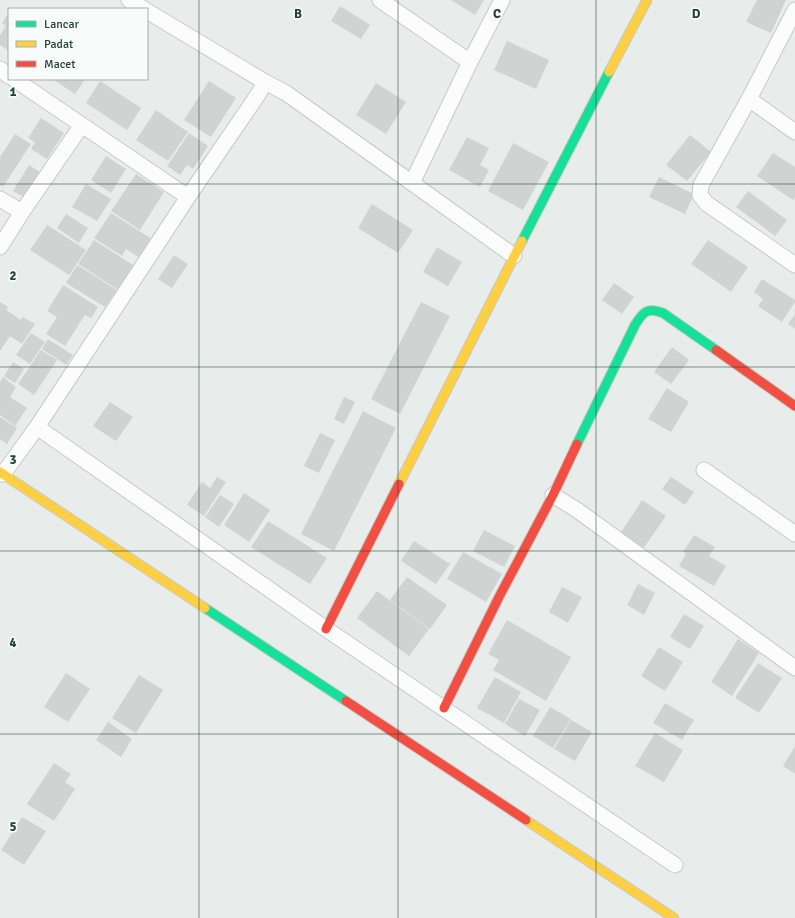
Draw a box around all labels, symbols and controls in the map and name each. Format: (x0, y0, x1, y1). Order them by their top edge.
text: B (294, 6, 302, 22)
text: C (493, 6, 501, 22)
text: D (692, 6, 701, 22)
legend (8, 8, 148, 80)
text: Lancar (44, 17, 80, 32)
text: Padat (44, 37, 73, 52)
text: Macet (44, 57, 76, 72)
text: 1 (9, 84, 17, 100)
text: 2 (9, 268, 17, 284)
text: 3 (9, 452, 17, 468)
text: 4 (9, 635, 17, 651)
text: 5 (9, 819, 17, 835)

